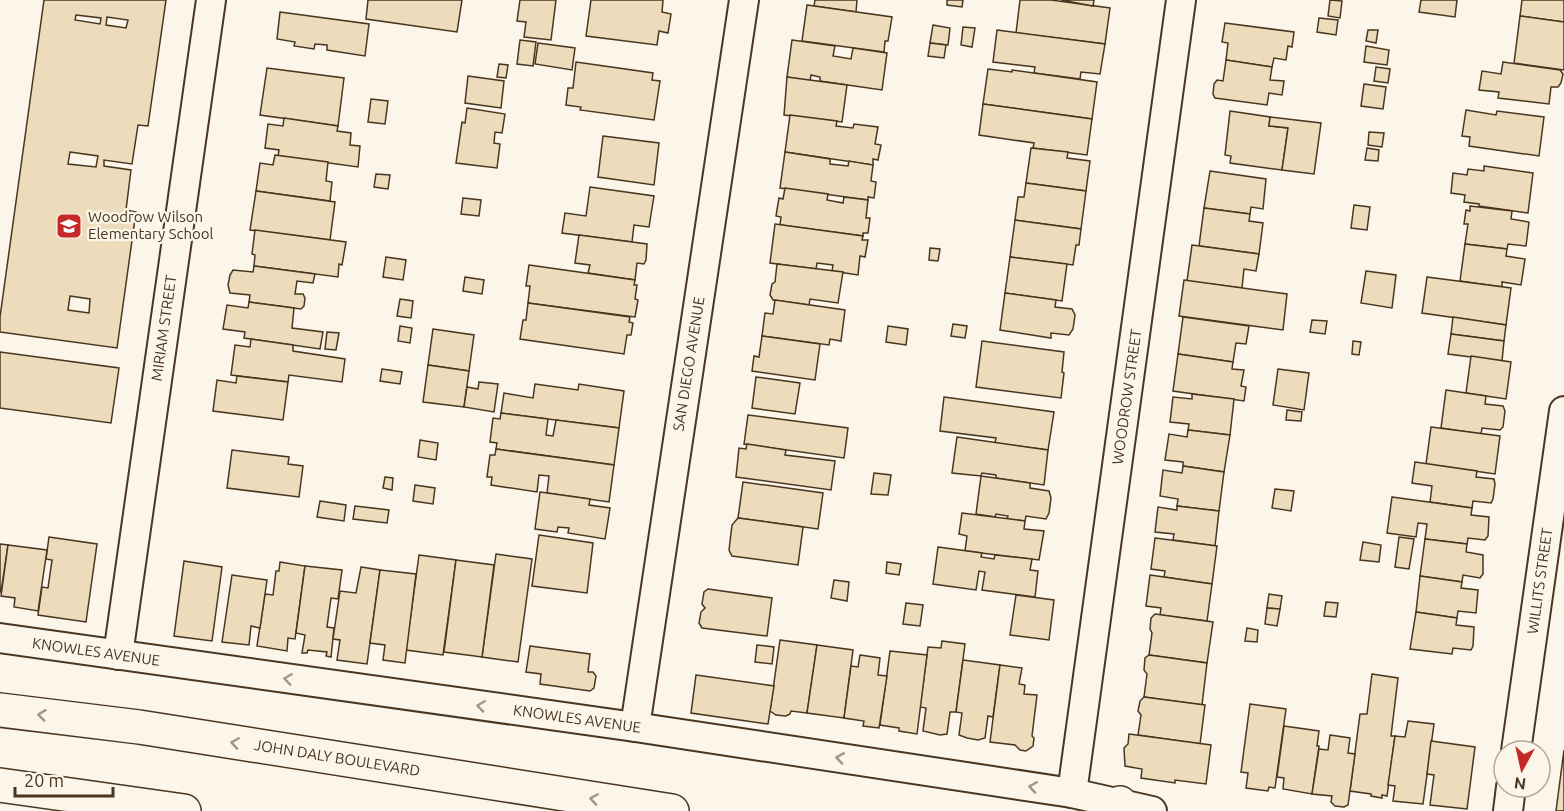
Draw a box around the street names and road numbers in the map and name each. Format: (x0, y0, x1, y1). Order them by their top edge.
street label: MIRIAM STREET (148, 273, 179, 382)
street label: SAN DIEGO AVENUE (669, 296, 708, 432)
street label: WOODROW STREET (1109, 327, 1145, 466)
street label: WILLITS STREET (1524, 526, 1555, 635)
street label: KNOWLES AVENUE (31, 634, 161, 669)
street label: KNOWLES AVENUE (512, 701, 642, 736)
street label: JOHN DALY BOULEVARD (253, 736, 421, 779)

